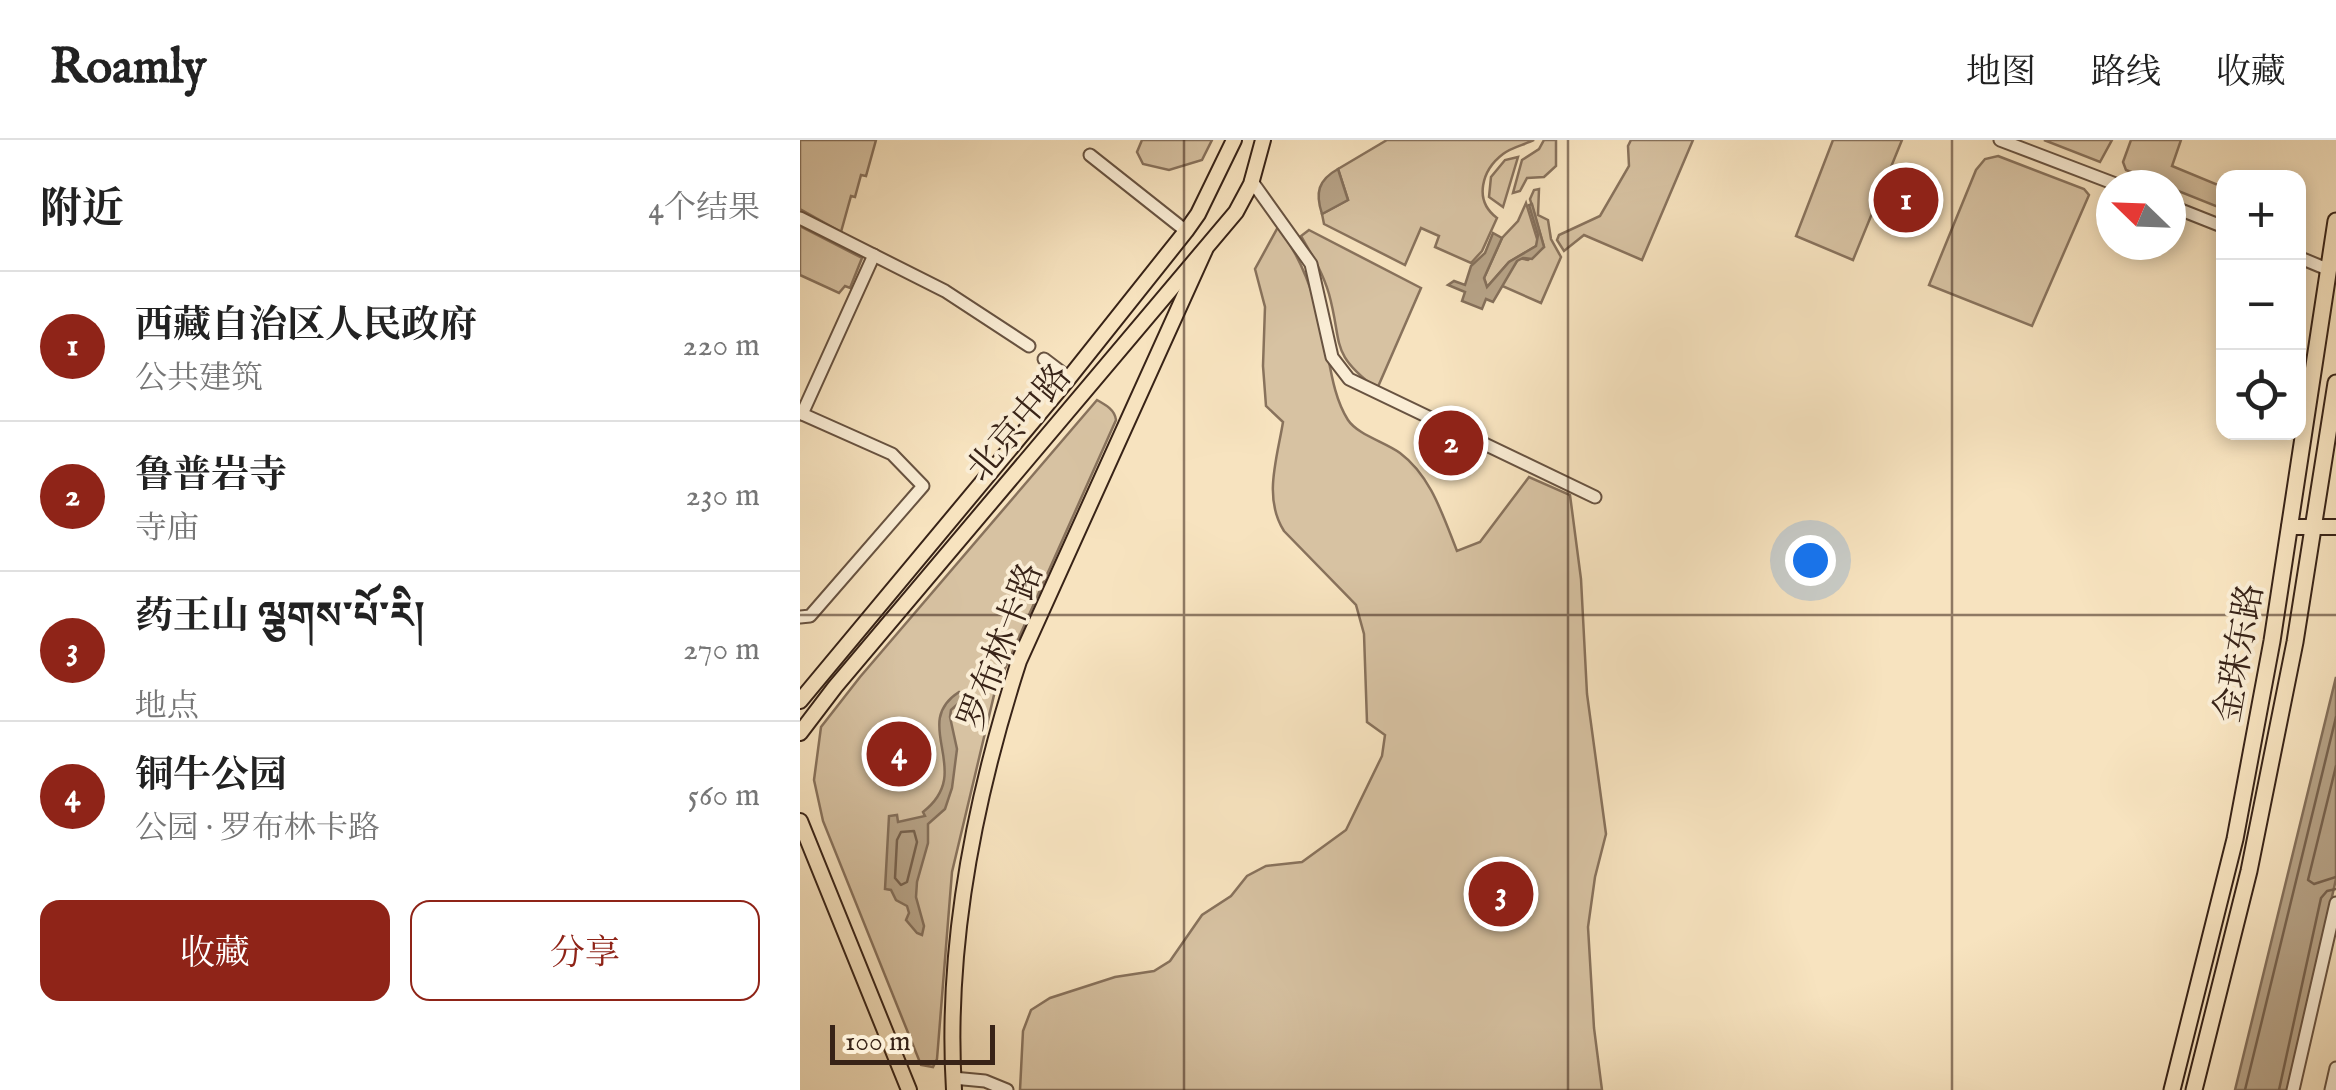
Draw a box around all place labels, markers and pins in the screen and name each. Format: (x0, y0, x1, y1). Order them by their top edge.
pin: 1 (1874, 162, 1938, 238)
pin: 2 (1418, 406, 1484, 480)
pin: 4 (866, 716, 932, 792)
pin: 3 (1468, 856, 1534, 932)

